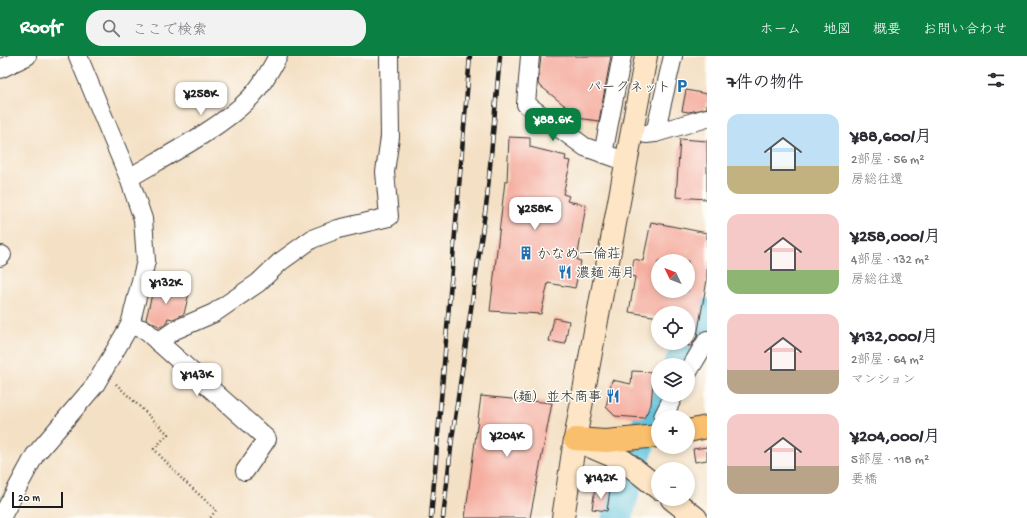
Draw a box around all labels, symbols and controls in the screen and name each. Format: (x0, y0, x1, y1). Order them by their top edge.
search box (86, 10, 366, 46)
text: Roofr (20, 17, 62, 40)
icon: search (100, 17, 122, 39)
text: ここで検索 (132, 22, 207, 40)
text: ホーム (760, 22, 801, 39)
text: 地図 (823, 22, 851, 39)
text: 概要 (873, 22, 901, 39)
text: お問い合わせ (923, 22, 1007, 39)
icon: filters (985, 69, 1007, 91)
text: 7件の物件 (727, 74, 804, 94)
parking icon: パークネット (674, 78, 690, 94)
place label: パークネット (588, 80, 671, 97)
pin: ¥258K (173, 82, 229, 116)
text: ¥258K (184, 87, 218, 102)
pin: ¥88.6K (520, 108, 586, 142)
text: ¥88.6K (534, 113, 572, 128)
text: ¥88,600/月 (851, 128, 932, 148)
icon: home (759, 130, 807, 178)
text: 2部屋 · 56 m² (851, 153, 925, 168)
text: 房総往還 (851, 173, 903, 188)
pin: ¥258K (507, 197, 563, 231)
text: ¥258K (518, 202, 552, 217)
text: ¥258,000/月 (851, 228, 941, 248)
icon: home (759, 230, 807, 278)
building icon: かなめ一倫荘 (518, 245, 534, 261)
place label: かなめ一倫荘 (537, 247, 621, 264)
text: 4部屋 · 132 m² (851, 253, 929, 268)
north arrow (651, 254, 695, 298)
map controls (651, 254, 695, 506)
restaurant icon: 濃麺 海月 (557, 264, 573, 280)
place label: 濃麺 海月 (576, 266, 635, 283)
pin: ¥132K (138, 271, 194, 305)
text: 房総往還 (851, 273, 903, 288)
text: ¥132K (150, 276, 182, 291)
button: locate (651, 306, 695, 350)
text: ¥132,000/月 (851, 328, 938, 348)
icon: home (759, 330, 807, 378)
text: 2部屋 · 64 m² (851, 353, 924, 368)
button: layers (651, 358, 695, 402)
pin: ¥143K (169, 363, 225, 397)
text: ¥143K (181, 368, 213, 383)
text: マンション (851, 373, 915, 388)
restaurant icon: （麺）並木商事 (605, 388, 621, 404)
place label: （麺）並木商事 (504, 390, 602, 407)
button: + (651, 410, 695, 454)
pin: ¥204K (479, 424, 535, 458)
text: ¥204,000/月 (851, 428, 940, 448)
text: ¥204K (490, 429, 524, 444)
icon: home (759, 430, 807, 478)
text: 5部屋 · 118 m² (851, 453, 929, 468)
button: − (651, 462, 695, 506)
pin: ¥142K (573, 466, 629, 500)
text: ¥142K (586, 471, 616, 486)
text: 要橋 (851, 473, 877, 488)
scale bar (12, 490, 63, 509)
text: 20 m (18, 493, 40, 505)

